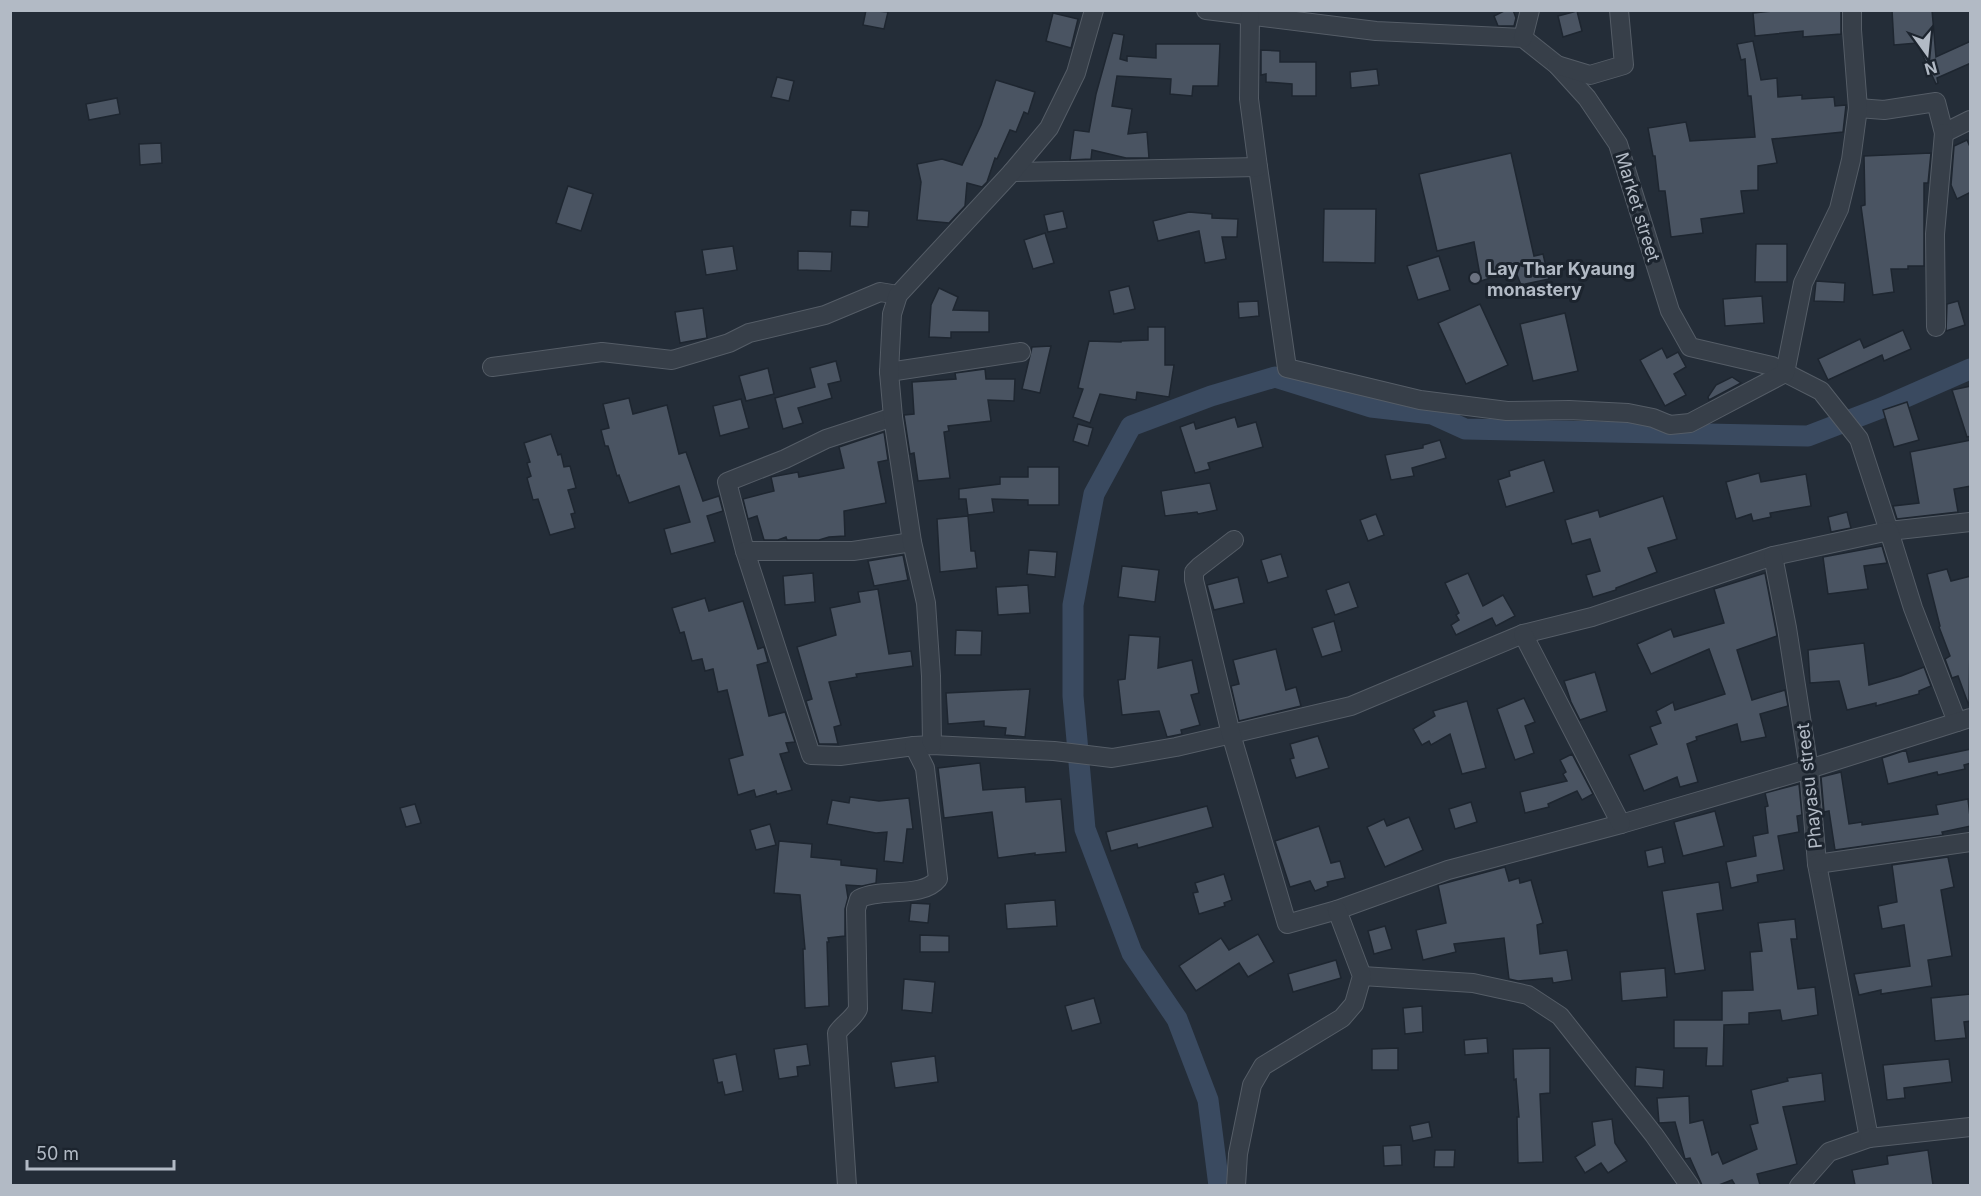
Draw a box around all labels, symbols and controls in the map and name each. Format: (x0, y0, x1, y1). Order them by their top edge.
north arrow (1897, 24, 1957, 84)
text: N (1922, 57, 1939, 80)
street label: Market street (1611, 150, 1665, 264)
place label: Lay Thar Kyaung monastery (1487, 258, 1635, 300)
marker: Lay Thar Kyaung monastery (1468, 271, 1482, 285)
street label: Phayasu street (1792, 722, 1826, 850)
scale bar (27, 1133, 174, 1171)
text: 50 m (36, 1143, 79, 1164)

